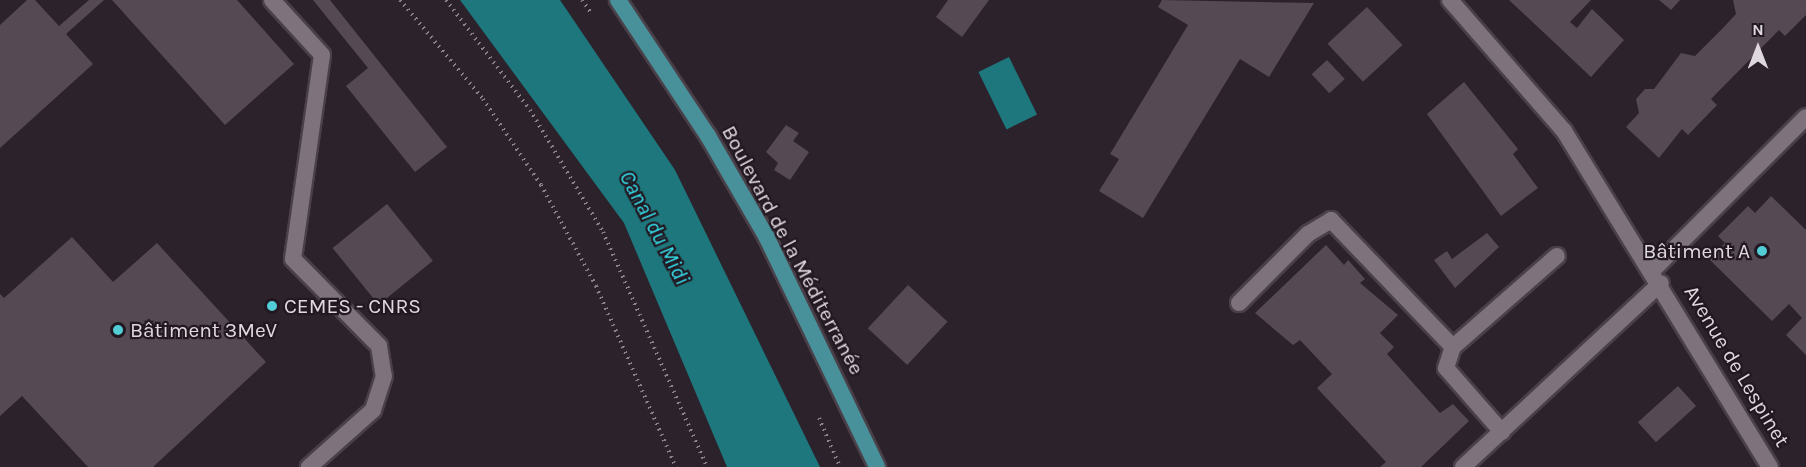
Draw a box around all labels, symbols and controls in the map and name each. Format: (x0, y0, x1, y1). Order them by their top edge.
north arrow (1728, 18, 1788, 78)
text: N (1752, 20, 1764, 39)
street label: Boulevard de la Méditerranée (716, 121, 870, 379)
water label: Canal du Midi (613, 166, 695, 290)
place label: Bâtiment A (1643, 238, 1750, 264)
marker: Bâtiment A (1755, 244, 1769, 258)
street label: Avenue de Lespinet (1679, 281, 1795, 451)
place label: CEMES - CNRS (284, 293, 421, 319)
marker: CEMES - CNRS (265, 299, 279, 313)
place label: Bâtiment 3MeV (130, 317, 277, 343)
marker: Bâtiment 3MeV (111, 323, 125, 337)

